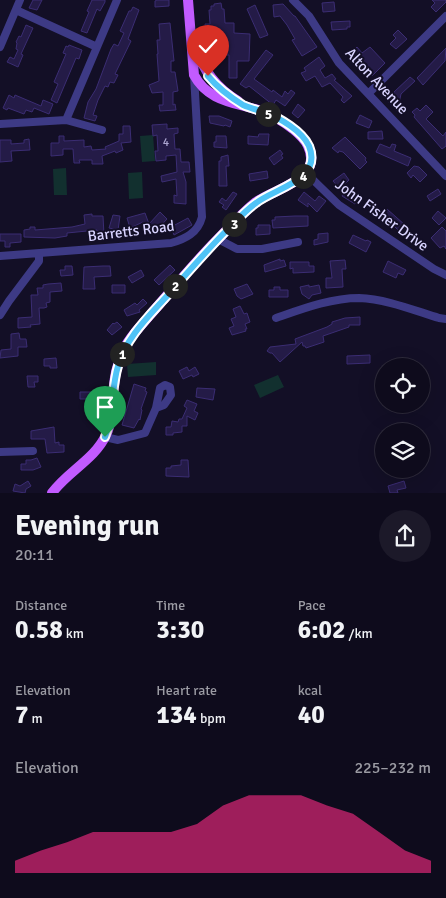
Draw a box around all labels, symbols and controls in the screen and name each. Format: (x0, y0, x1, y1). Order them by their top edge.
pin (187, 25, 229, 76)
icon: check (194, 32, 222, 60)
street label: Alton Avenue (342, 44, 412, 118)
pin: 5 (256, 102, 280, 126)
text: 5 (265, 106, 272, 123)
house number: 4 (163, 135, 170, 150)
pin: 4 (290, 164, 316, 188)
text: 4 (300, 168, 307, 185)
street label: John Fisher Drive (332, 175, 432, 255)
pin: 3 (222, 212, 246, 236)
text: 3 (231, 216, 238, 233)
street label: Barretts Road (87, 217, 176, 245)
pin: 2 (162, 274, 188, 298)
text: 2 (172, 278, 179, 295)
pin: 1 (110, 342, 134, 366)
text: 1 (119, 346, 126, 363)
map controls (375, 358, 430, 478)
button: locate (375, 358, 430, 413)
pin (84, 386, 126, 437)
icon: arrive (91, 393, 119, 421)
button: layers (375, 423, 430, 478)
text: Evening run (15, 509, 160, 543)
button: share (379, 510, 431, 562)
text: 20:11 (15, 545, 54, 565)
text: Distance (15, 597, 67, 614)
text: Time (156, 597, 185, 614)
text: Pace (298, 597, 326, 614)
text: 0.58 (15, 614, 63, 645)
text: 3:30 (156, 614, 204, 645)
text: 6:02 (298, 614, 346, 645)
text: km (63, 625, 84, 642)
text: /km (346, 625, 373, 642)
text: Elevation (15, 682, 71, 699)
text: Heart rate (156, 682, 217, 699)
text: kcal (298, 682, 322, 699)
text: 7 (15, 699, 29, 730)
text: 134 (156, 699, 197, 730)
text: 40 (298, 699, 325, 730)
text: m (29, 710, 43, 727)
text: bpm (197, 710, 226, 727)
text: Elevation (15, 758, 79, 778)
text: 225–232 m (354, 758, 431, 778)

